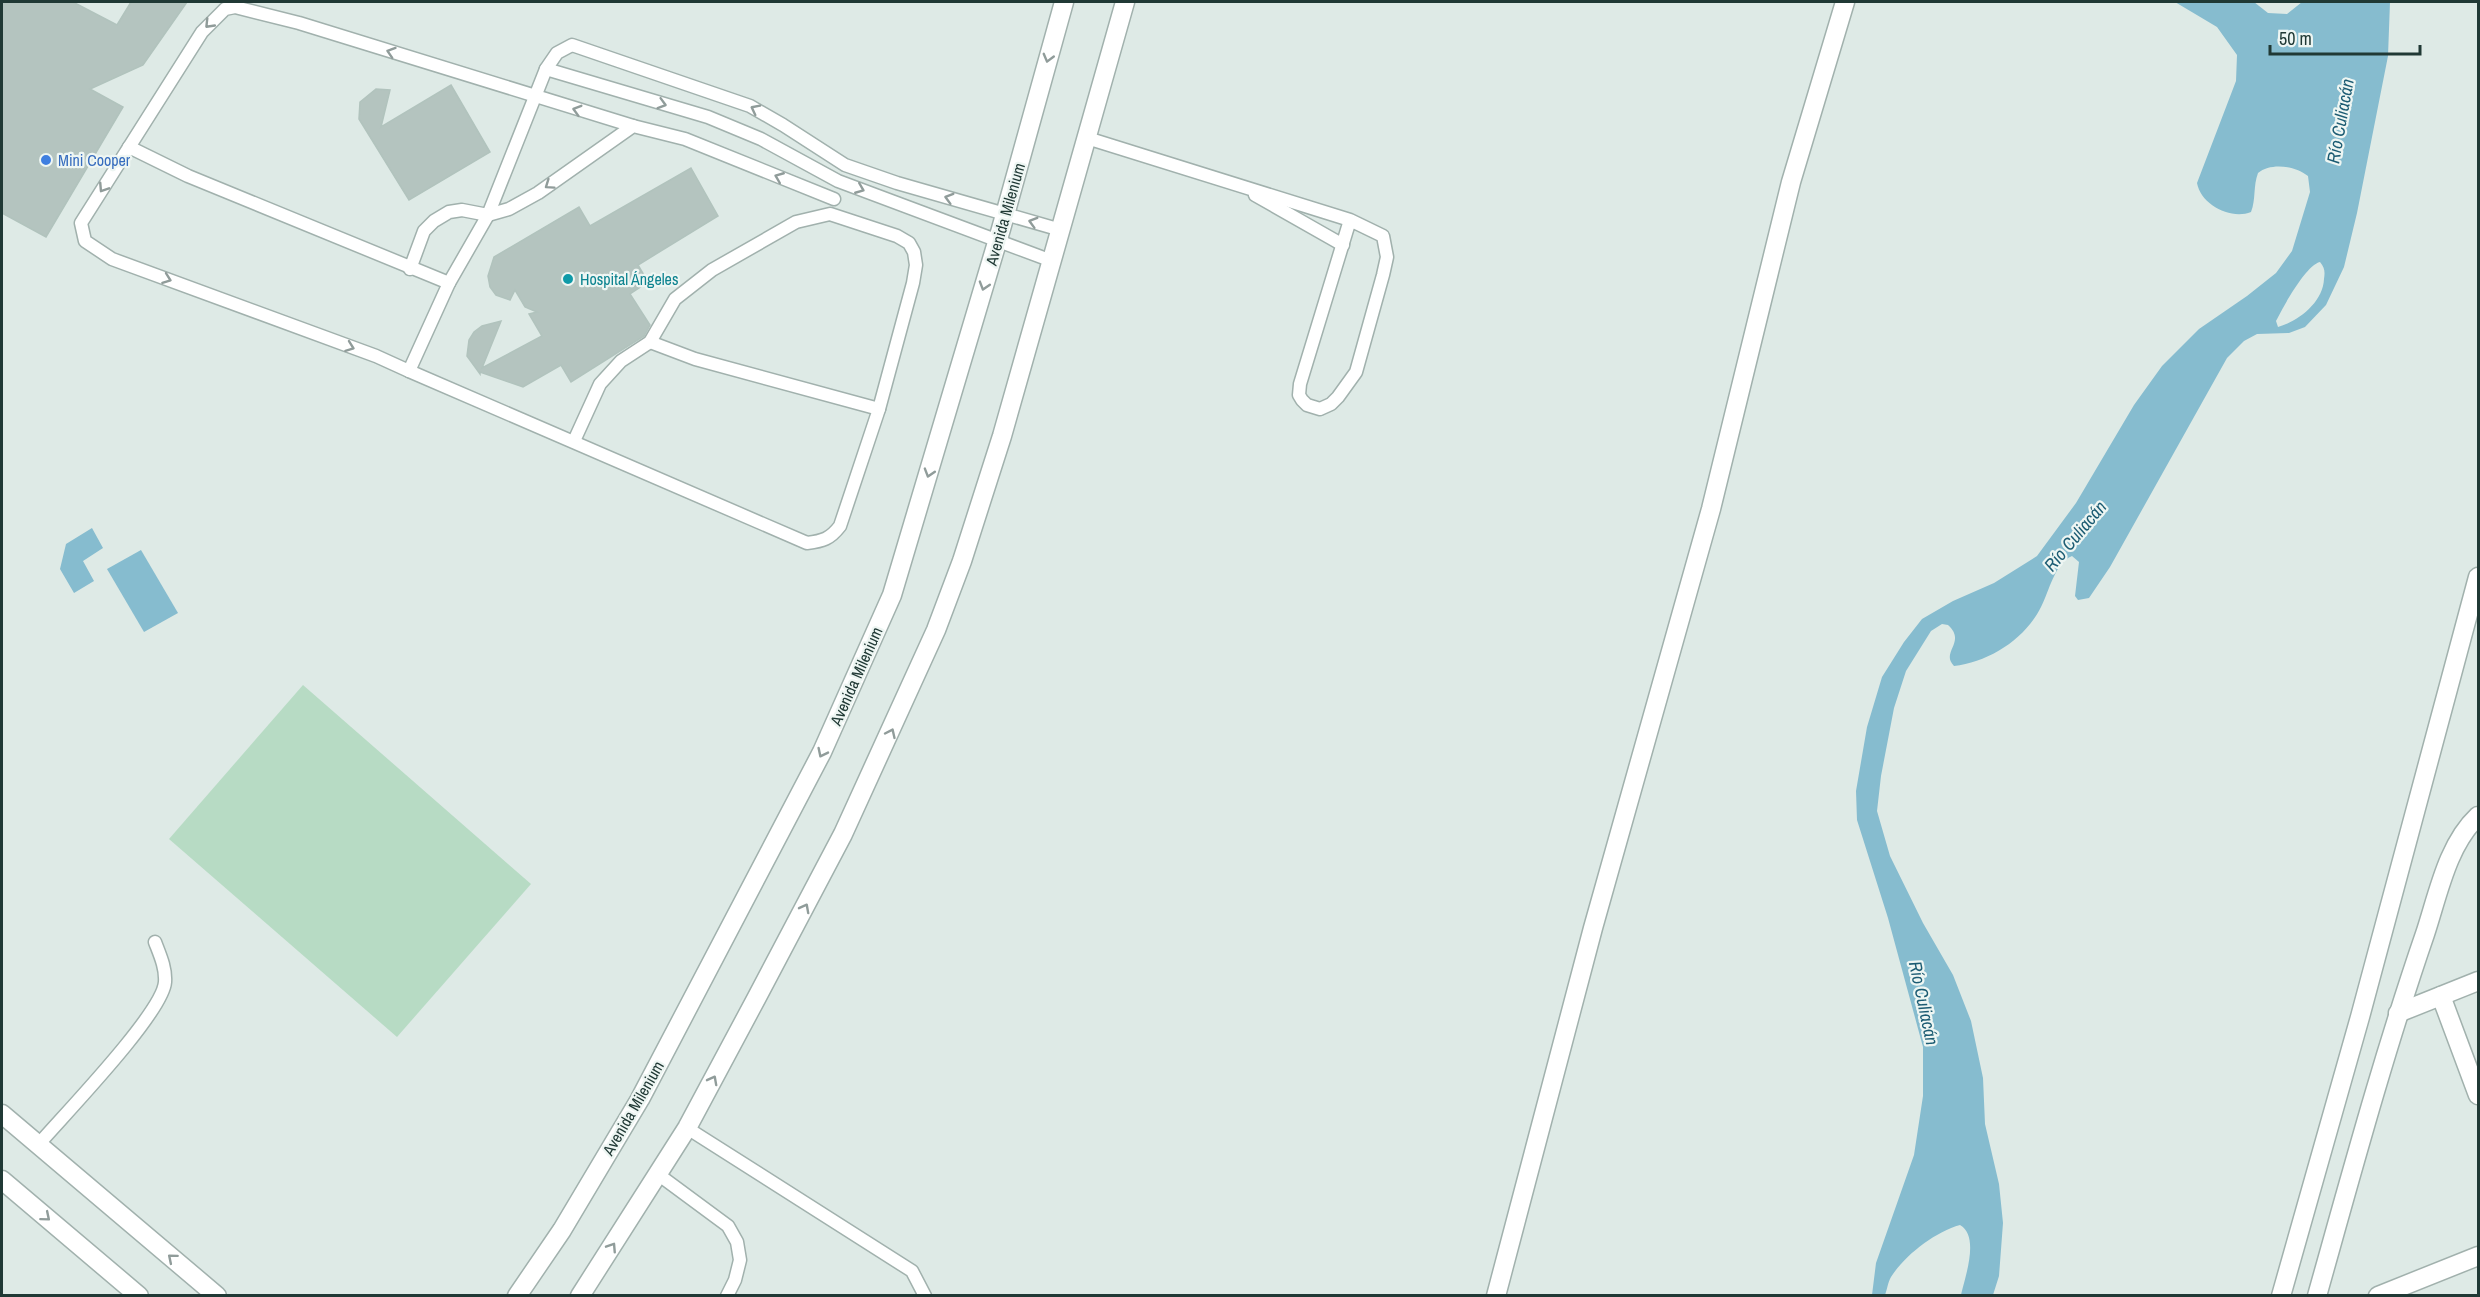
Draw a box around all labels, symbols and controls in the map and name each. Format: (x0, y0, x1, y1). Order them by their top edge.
one-way arrow (206, 17, 217, 28)
scale bar (2270, 18, 2420, 56)
text: 50 m (2279, 26, 2312, 51)
one-way arrow (386, 47, 397, 59)
one-way arrow (1043, 52, 1055, 63)
water label: Río Culiacán (2320, 77, 2360, 165)
one-way arrow (656, 97, 667, 109)
one-way arrow (572, 105, 583, 117)
one-way arrow (750, 105, 761, 116)
place label: Mini Cooper (58, 149, 131, 171)
marker: Mini Cooper (39, 153, 53, 167)
street label: Avenida Milenium (980, 160, 1030, 269)
one-way arrow (775, 172, 786, 184)
one-way arrow (545, 178, 556, 189)
one-way arrow (99, 181, 110, 192)
one-way arrow (854, 182, 865, 194)
one-way arrow (944, 193, 954, 206)
one-way arrow (1029, 217, 1039, 230)
place label: Hospital Ángeles (580, 268, 678, 290)
one-way arrow (161, 272, 172, 285)
marker: Hospital Ángeles (561, 272, 575, 286)
one-way arrow (979, 280, 992, 291)
one-way arrow (344, 339, 355, 352)
one-way arrow (924, 467, 936, 478)
water label: Río Culiacán (2038, 495, 2112, 577)
street label: Avenida Milenium (824, 623, 888, 730)
one-way arrow (883, 728, 895, 739)
one-way arrow (817, 746, 829, 757)
one-way arrow (797, 903, 809, 914)
water label: Río Culiacán (1903, 959, 1945, 1047)
street label: Avenida Milenium (597, 1057, 669, 1160)
one-way arrow (706, 1075, 717, 1086)
one-way arrow (39, 1210, 50, 1221)
one-way arrow (605, 1243, 617, 1253)
one-way arrow (168, 1254, 179, 1265)

